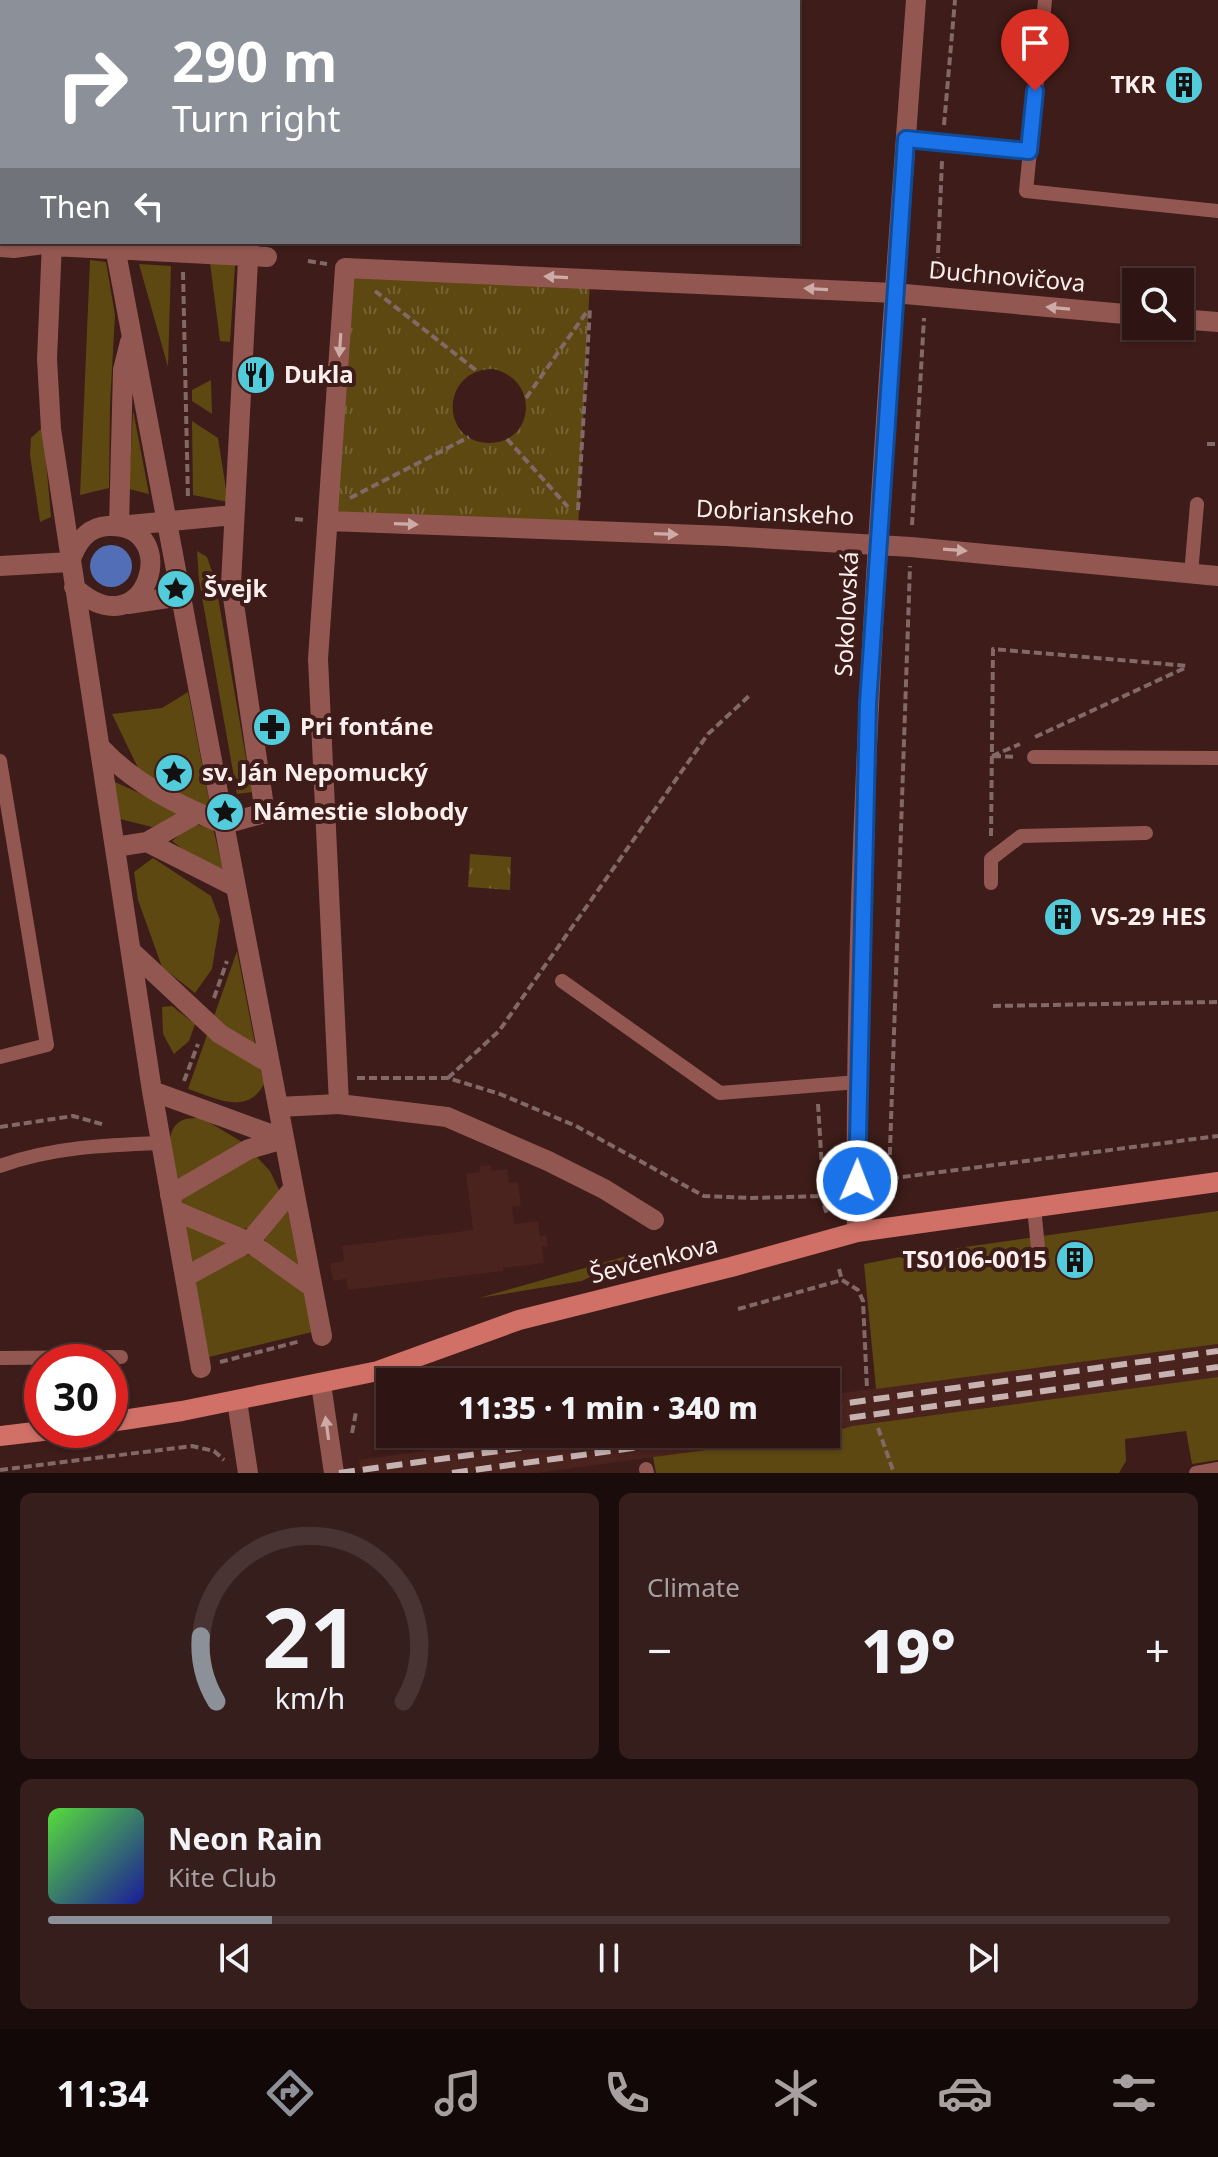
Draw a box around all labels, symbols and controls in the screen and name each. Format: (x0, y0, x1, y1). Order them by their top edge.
pin (1001, 9, 1069, 91)
icon: arrive (1013, 21, 1057, 65)
text: 290 m (172, 22, 337, 98)
icon: right (40, 32, 144, 136)
building icon: TKR (1163, 64, 1205, 106)
place label: TKR (1110, 67, 1156, 100)
text: Turn right (172, 94, 340, 143)
icon: left (127, 184, 171, 228)
text: Then (40, 186, 111, 227)
street label: Duchnovičova (927, 252, 1087, 299)
map controls (1122, 268, 1194, 340)
button: search (1122, 268, 1194, 340)
one-way arrow (543, 271, 568, 284)
one-way arrow (803, 282, 828, 295)
one-way arrow (1045, 301, 1070, 314)
one-way arrow (333, 333, 346, 358)
restaurant icon: Dukla (235, 354, 277, 396)
place label: Dukla (284, 357, 354, 390)
street label: Dobrianskeho (695, 491, 855, 532)
one-way arrow (394, 518, 419, 531)
one-way arrow (654, 528, 679, 541)
one-way arrow (943, 544, 968, 557)
street label: Sokolovská (826, 551, 865, 677)
place icon: Švejk (155, 568, 197, 610)
place label: Švejk (204, 571, 267, 604)
pharmacy icon: Pri fontáne (251, 706, 293, 748)
place label: Pri fontáne (300, 709, 434, 742)
place icon: sv. Ján Nepomucký (153, 752, 195, 794)
place label: sv. Ján Nepomucký (202, 755, 428, 788)
place icon: Námestie slobody (204, 791, 246, 833)
place label: Námestie slobody (253, 794, 468, 827)
building icon: VS-29 HES (1042, 896, 1084, 938)
place label: VS-29 HES (1091, 899, 1206, 932)
position arrow (815, 1139, 899, 1223)
street label: Ševčenkova (586, 1227, 721, 1290)
building icon: TS0106-0015 (1054, 1239, 1096, 1281)
place label: TS0106-0015 (902, 1242, 1047, 1275)
speed limit sign: 30 (24, 1344, 128, 1448)
text: 11:35 · 1 min · 340 m (458, 1387, 758, 1428)
one-way arrow (320, 1415, 333, 1440)
text: Climate (647, 1569, 740, 1605)
text: 21 (262, 1579, 357, 1692)
text: 19° (861, 1609, 956, 1691)
text: − (647, 1620, 672, 1680)
text: + (1145, 1620, 1170, 1680)
text: km/h (274, 1678, 345, 1717)
text: Neon Rain (168, 1818, 322, 1859)
text: Kite Club (168, 1859, 277, 1895)
icon: previous (213, 1936, 257, 1980)
icon: pause (587, 1936, 631, 1980)
icon: next (961, 1936, 1005, 1980)
icon: directions (262, 2065, 318, 2121)
icon: music (430, 2065, 486, 2121)
icon: phone (599, 2065, 655, 2121)
icon: climate (768, 2065, 824, 2121)
icon: car (937, 2065, 993, 2121)
icon: filters (1106, 2065, 1162, 2121)
text: 11:34 (56, 2069, 149, 2118)

